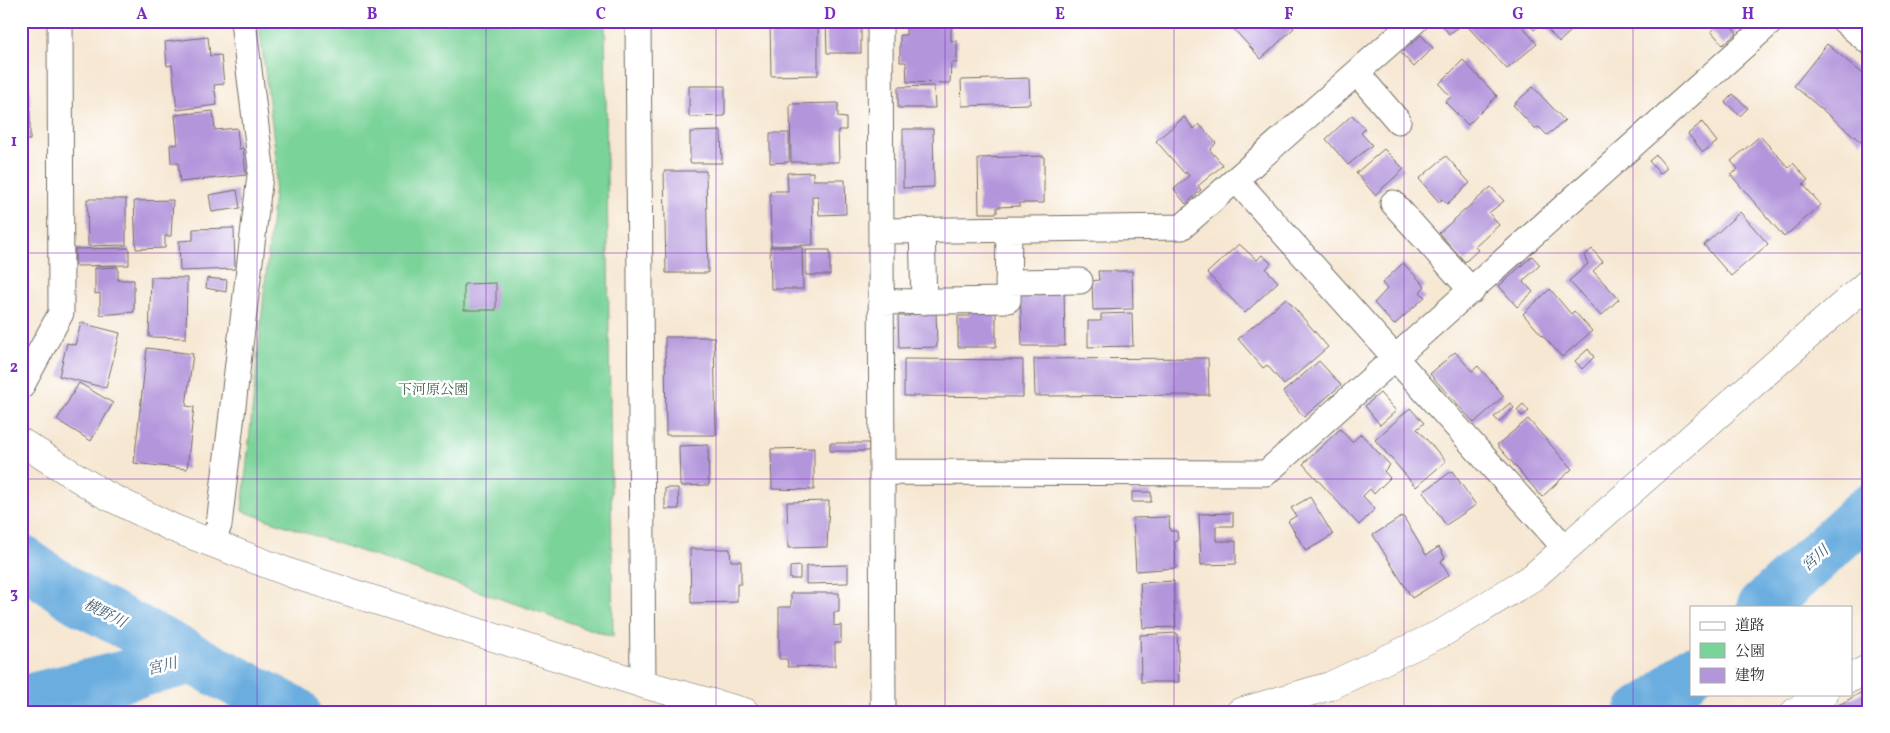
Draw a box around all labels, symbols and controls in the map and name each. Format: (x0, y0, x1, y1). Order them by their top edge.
text: A (136, 4, 148, 26)
text: B (367, 4, 378, 26)
text: C (596, 4, 606, 26)
text: D (824, 4, 836, 26)
text: E (1055, 4, 1065, 26)
text: F (1284, 4, 1294, 26)
text: G (1512, 4, 1524, 26)
text: H (1742, 4, 1754, 26)
text: 1 (11, 131, 17, 153)
text: 2 (10, 357, 18, 379)
park label: 下河原公園 (398, 381, 468, 400)
water label: 宮川 (1798, 540, 1836, 577)
text: 3 (10, 583, 18, 605)
water label: 横野川 (79, 595, 131, 635)
legend (1690, 606, 1852, 696)
text: 道路 (1735, 616, 1765, 637)
text: 公園 (1735, 642, 1765, 663)
water label: 宮川 (145, 653, 181, 681)
text: 建物 (1735, 666, 1765, 687)

